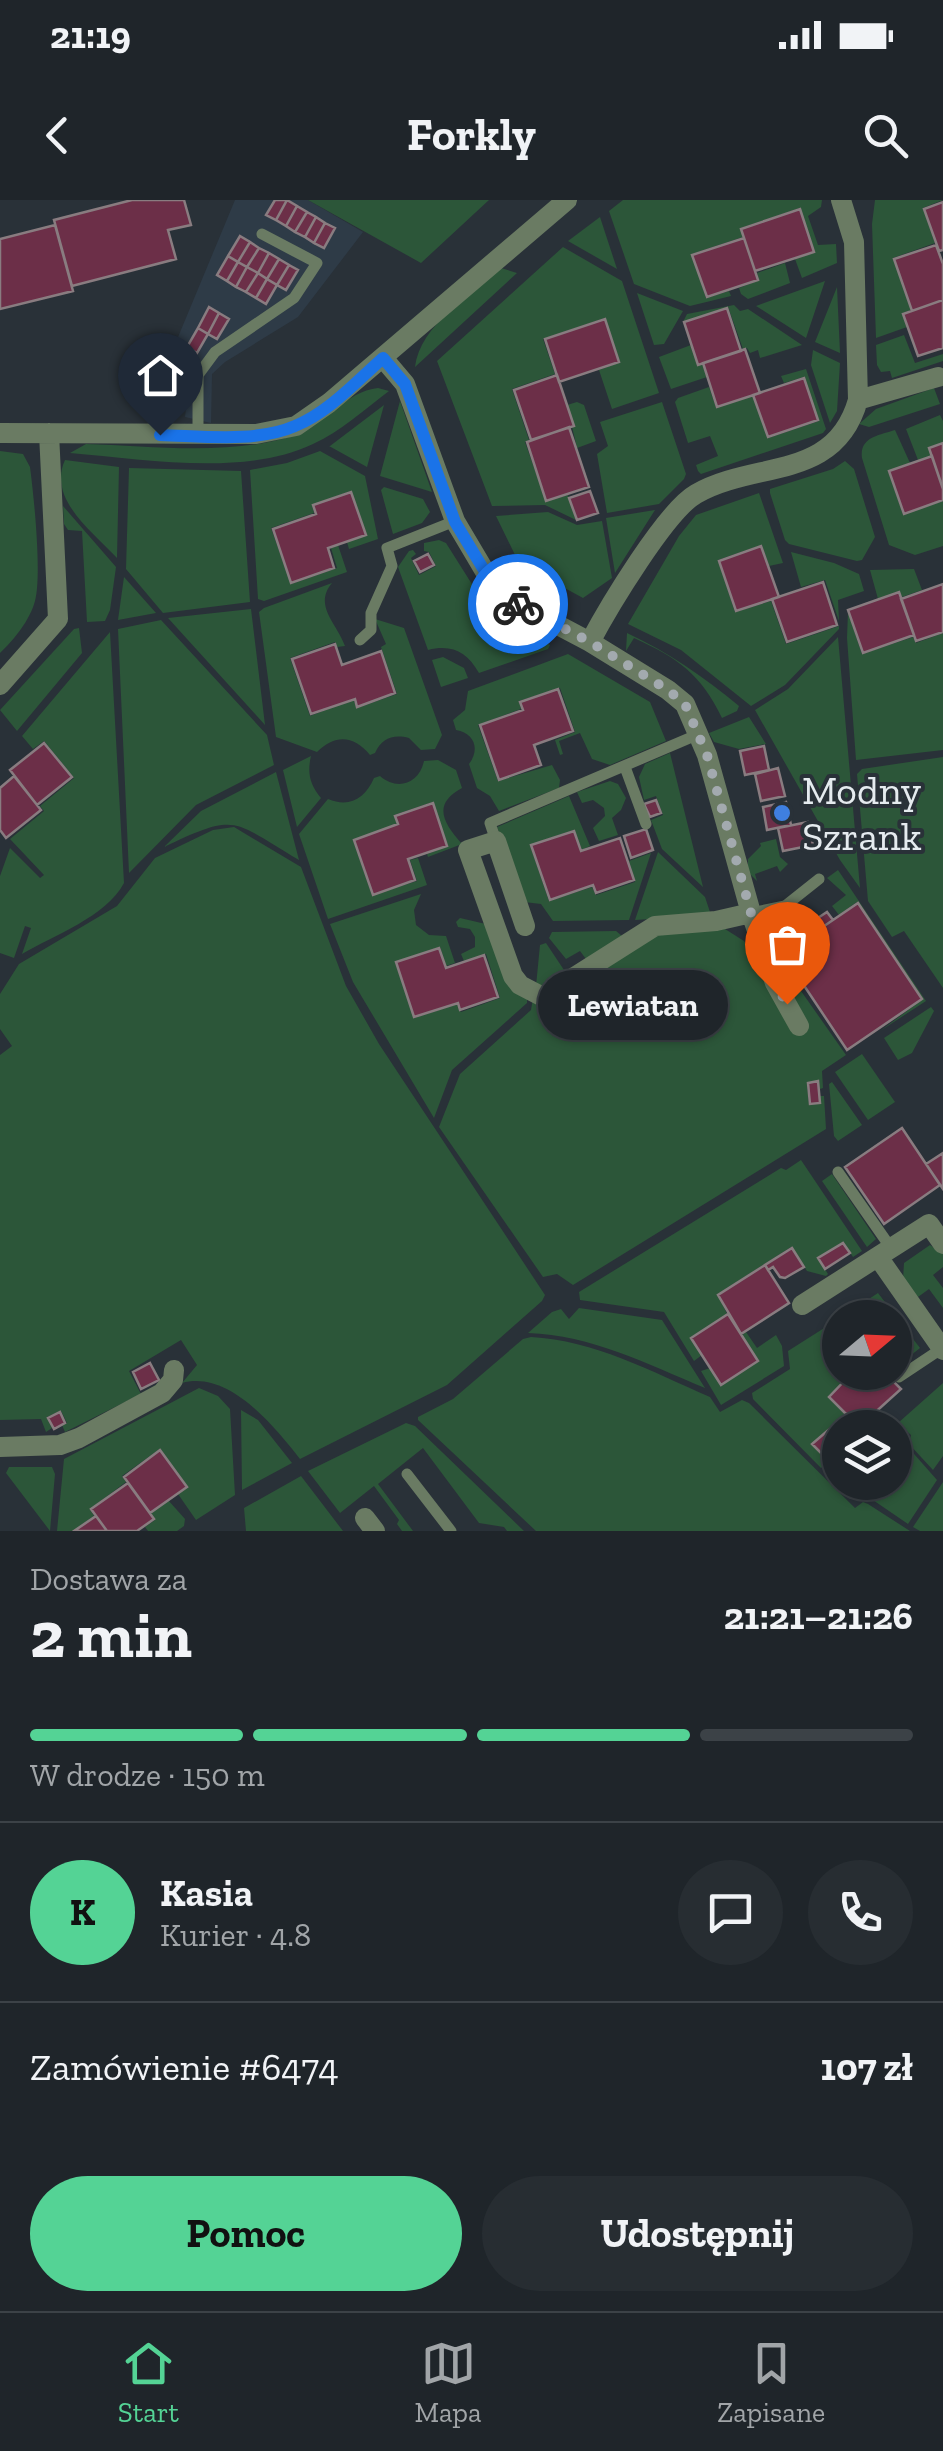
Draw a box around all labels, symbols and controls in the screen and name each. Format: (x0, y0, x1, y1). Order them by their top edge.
text: 21:19 (50, 12, 131, 58)
icon: back (30, 108, 85, 163)
text: Forkly (407, 108, 536, 162)
icon: search (858, 108, 913, 163)
pin (118, 333, 203, 436)
icon: home (133, 348, 188, 403)
courier (468, 554, 568, 654)
icon: bike (491, 577, 546, 632)
place label: Modny Szrank (802, 766, 922, 860)
marker: Modny Szrank (771, 802, 793, 824)
pin (745, 902, 830, 1005)
icon: bag (760, 917, 815, 972)
callout: Lewiatan (537, 969, 727, 1039)
text: Lewiatan (568, 986, 698, 1024)
north arrow (822, 1300, 912, 1390)
map controls (822, 1300, 912, 1500)
button: layers (822, 1410, 912, 1500)
text: Dostawa za (30, 1560, 187, 1598)
text: 21:21–21:26 (724, 1593, 913, 1639)
text: 2 min (30, 1596, 192, 1674)
text: W drodze · 150 m (30, 1756, 265, 1794)
button: chat (678, 1860, 783, 1965)
button: phone (808, 1860, 913, 1965)
text: Kasia (160, 1870, 253, 1916)
text: K (70, 1889, 95, 1935)
text: Kurier · 4.8 (160, 1916, 311, 1954)
text: Zamówienie #6474 (30, 2044, 339, 2090)
text: 107 zł (821, 2044, 913, 2090)
button: Pomoc (30, 2176, 462, 2291)
button: Udostępnij (482, 2176, 913, 2291)
tab: Start (118, 2336, 179, 2429)
tab: Mapa (415, 2336, 481, 2429)
tab: Zapisane (717, 2336, 825, 2429)

